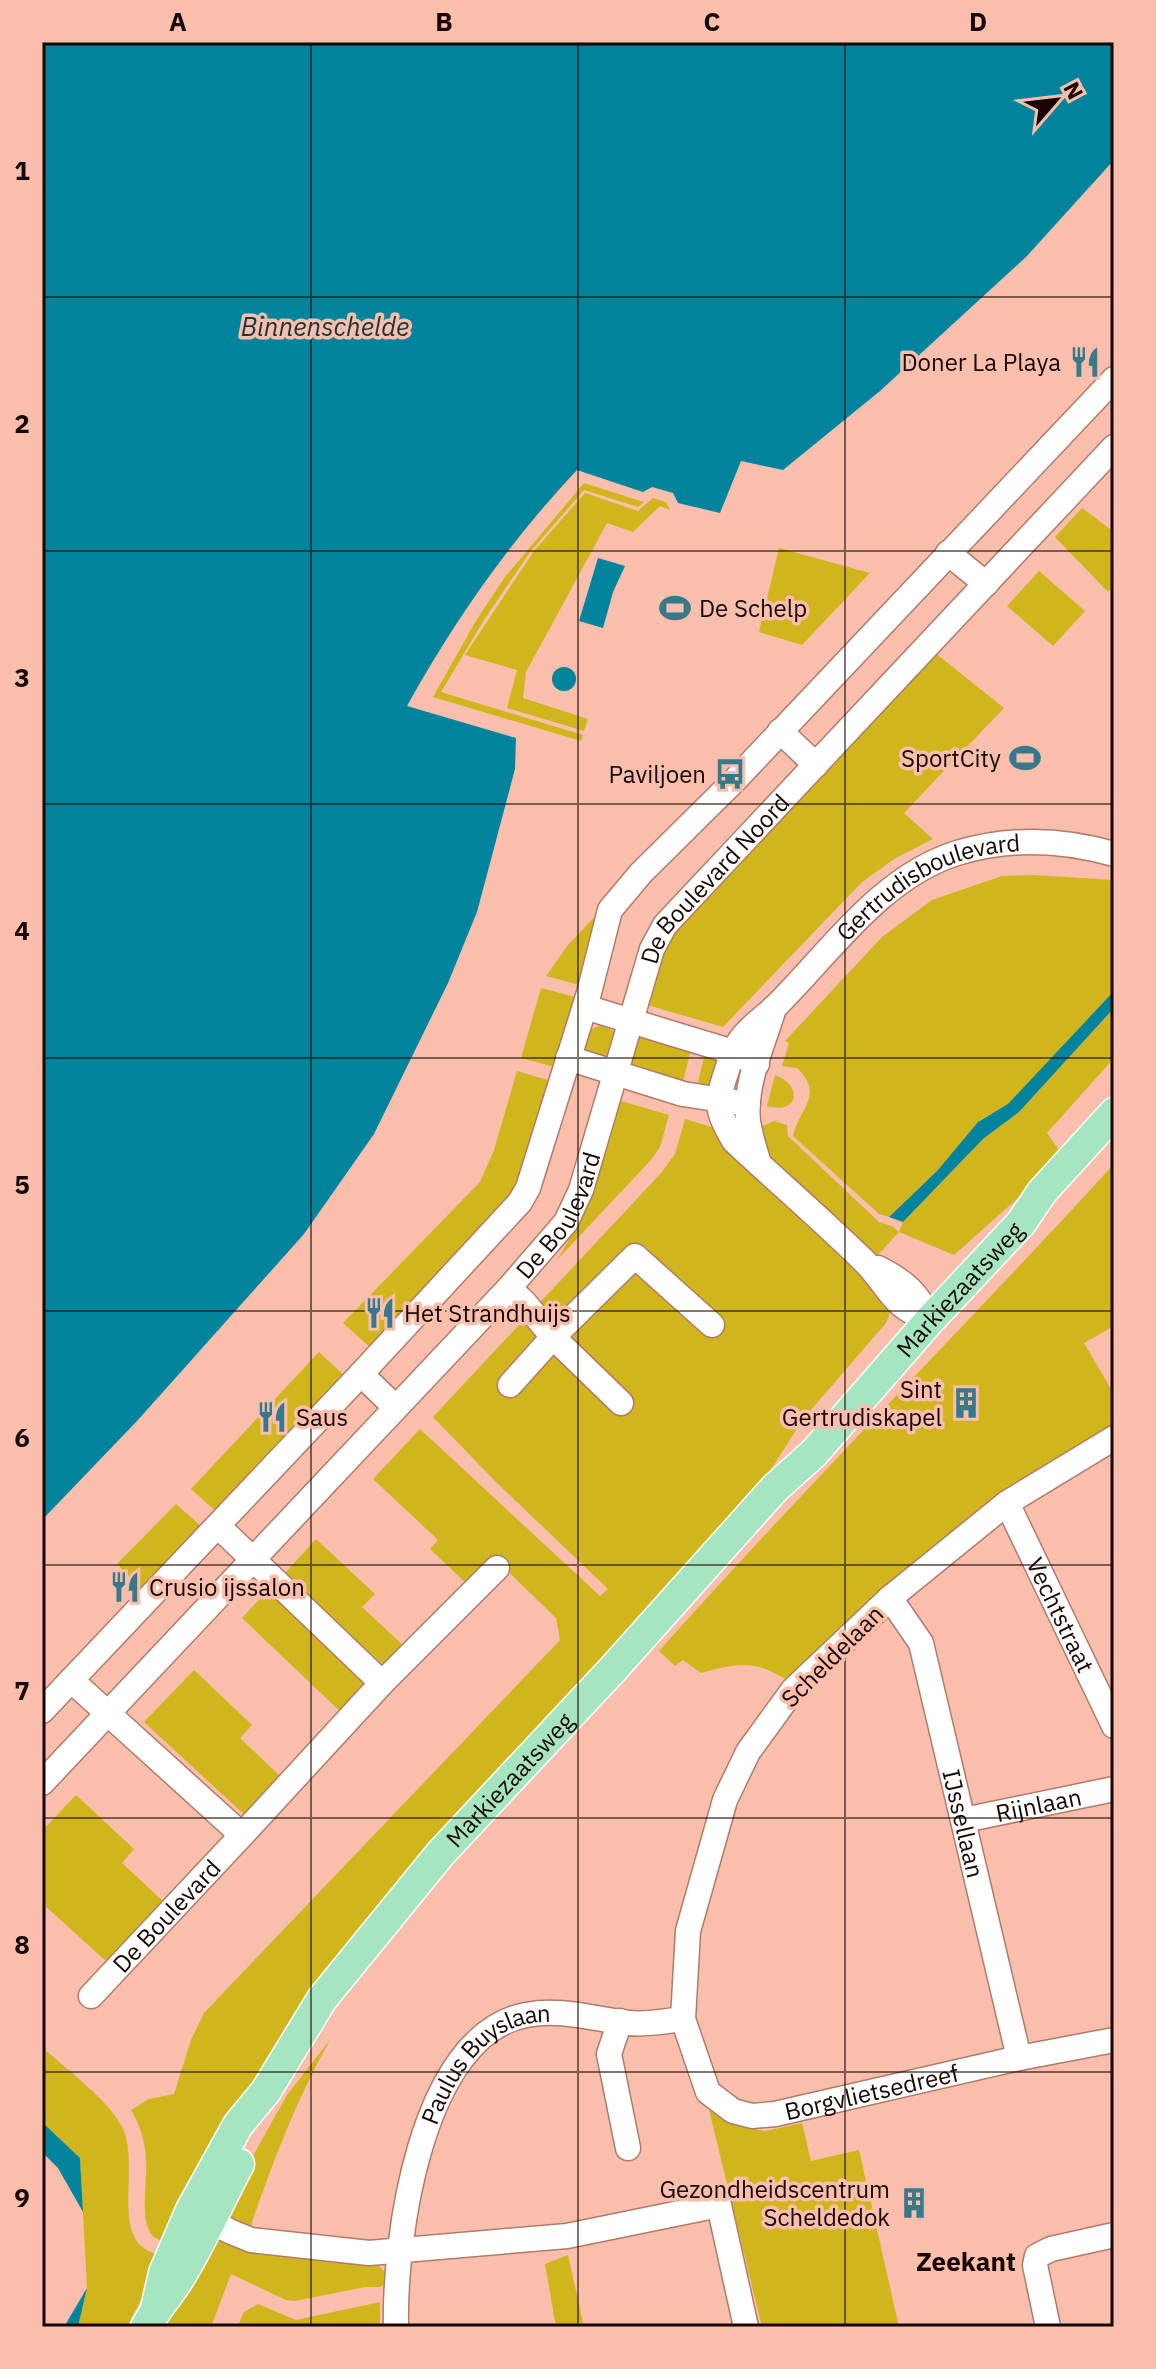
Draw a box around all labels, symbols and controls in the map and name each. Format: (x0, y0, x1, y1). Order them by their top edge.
text: A (169, 4, 187, 38)
text: B (435, 4, 453, 38)
text: C (704, 4, 721, 38)
text: D (969, 4, 987, 38)
north arrow (1016, 60, 1096, 140)
text: N (1058, 77, 1091, 104)
text: 1 (14, 153, 30, 187)
water label: Binnenschelde (241, 309, 409, 343)
restaurant icon: Doner La Playa (1068, 345, 1102, 379)
place label: Doner La Playa (901, 346, 1061, 378)
text: 2 (14, 406, 30, 440)
sports icon: De Schelp (658, 591, 692, 625)
place label: De Schelp (699, 592, 807, 624)
text: 3 (14, 660, 30, 694)
sports icon: SportCity (1008, 741, 1042, 775)
place label: SportCity (901, 742, 1001, 774)
bus stop icon: Paviljoen (713, 757, 747, 791)
place label: Paviljoen (608, 758, 706, 790)
street label: De Boulevard Noord (633, 787, 796, 967)
street label: Gertrudisboulevard (829, 826, 1021, 948)
text: 4 (14, 913, 30, 947)
street label: De Boulevard (508, 1148, 607, 1285)
text: 5 (14, 1167, 30, 1201)
street label: Markiezaatsweg (889, 1214, 1031, 1364)
restaurant icon: Het Strandhuijs (363, 1296, 397, 1330)
place label: Het Strandhuijs (404, 1297, 571, 1329)
place label: Sint Gertrudiskapel (782, 1373, 942, 1433)
building icon: Sint Gertrudiskapel (949, 1386, 983, 1420)
restaurant icon: Saus (255, 1400, 289, 1434)
place label: Saus (296, 1401, 348, 1433)
text: 6 (14, 1420, 30, 1454)
street label: Vechtstraat (1019, 1552, 1102, 1678)
restaurant icon: Crusio ijssalon (108, 1570, 142, 1604)
place label: Crusio ijssalon (149, 1571, 305, 1603)
street label: Scheldelaan (774, 1598, 890, 1714)
text: 7 (14, 1673, 30, 1707)
street label: Markiezaatsweg (438, 1705, 581, 1854)
street label: IJssellaan (935, 1766, 992, 1881)
street label: Rijnlaan (993, 1780, 1084, 1829)
street label: De Boulevard (105, 1852, 227, 1979)
text: 8 (14, 1927, 30, 1961)
street label: Paulus Buyslaan (413, 1997, 551, 2129)
street label: Borgvlietsedreef (781, 2056, 962, 2127)
place label: Gezondheidscentrum Scheldedok (659, 2173, 890, 2233)
text: 9 (14, 2180, 30, 2214)
building icon: Gezondheidscentrum Scheldedok (897, 2186, 931, 2220)
district label: Zeekant (916, 2244, 1016, 2278)

